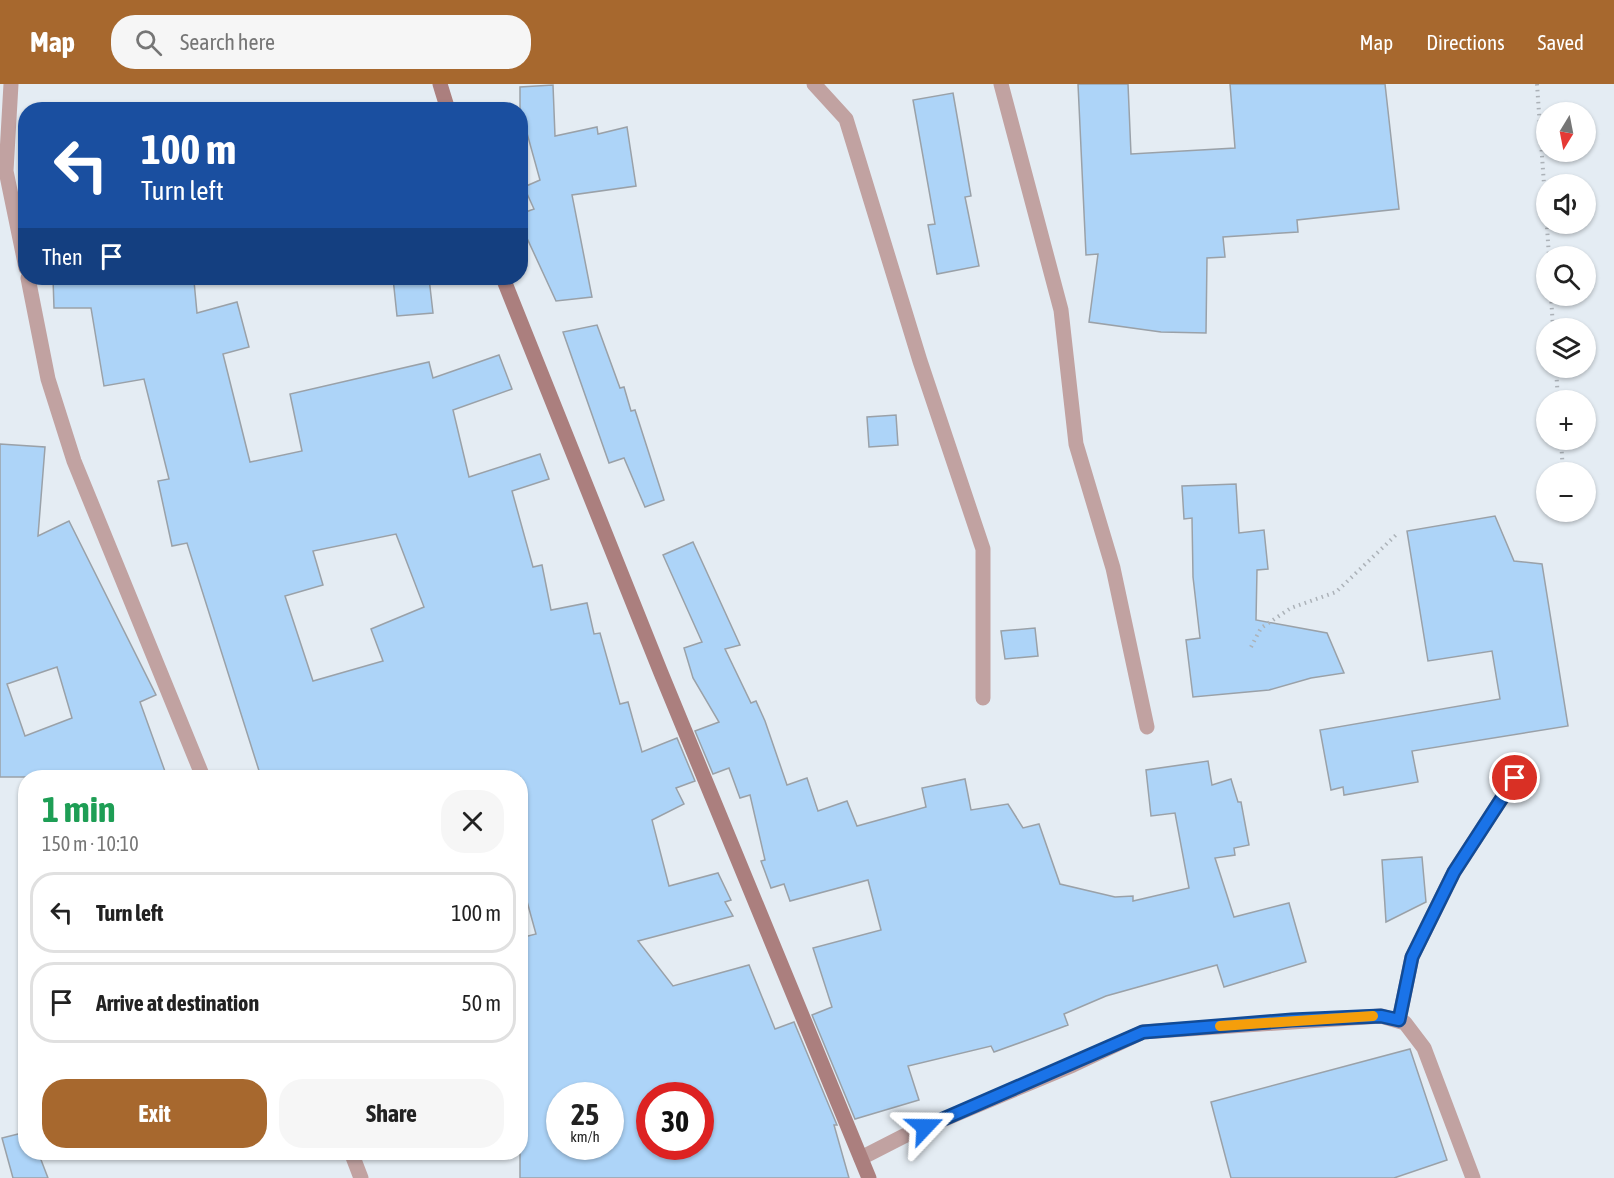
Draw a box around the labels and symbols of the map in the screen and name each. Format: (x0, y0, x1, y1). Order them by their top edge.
north arrow (1536, 102, 1596, 162)
pin (1489, 752, 1540, 803)
speed limit sign: 30 (636, 1082, 714, 1160)
position arrow (893, 1095, 957, 1159)

